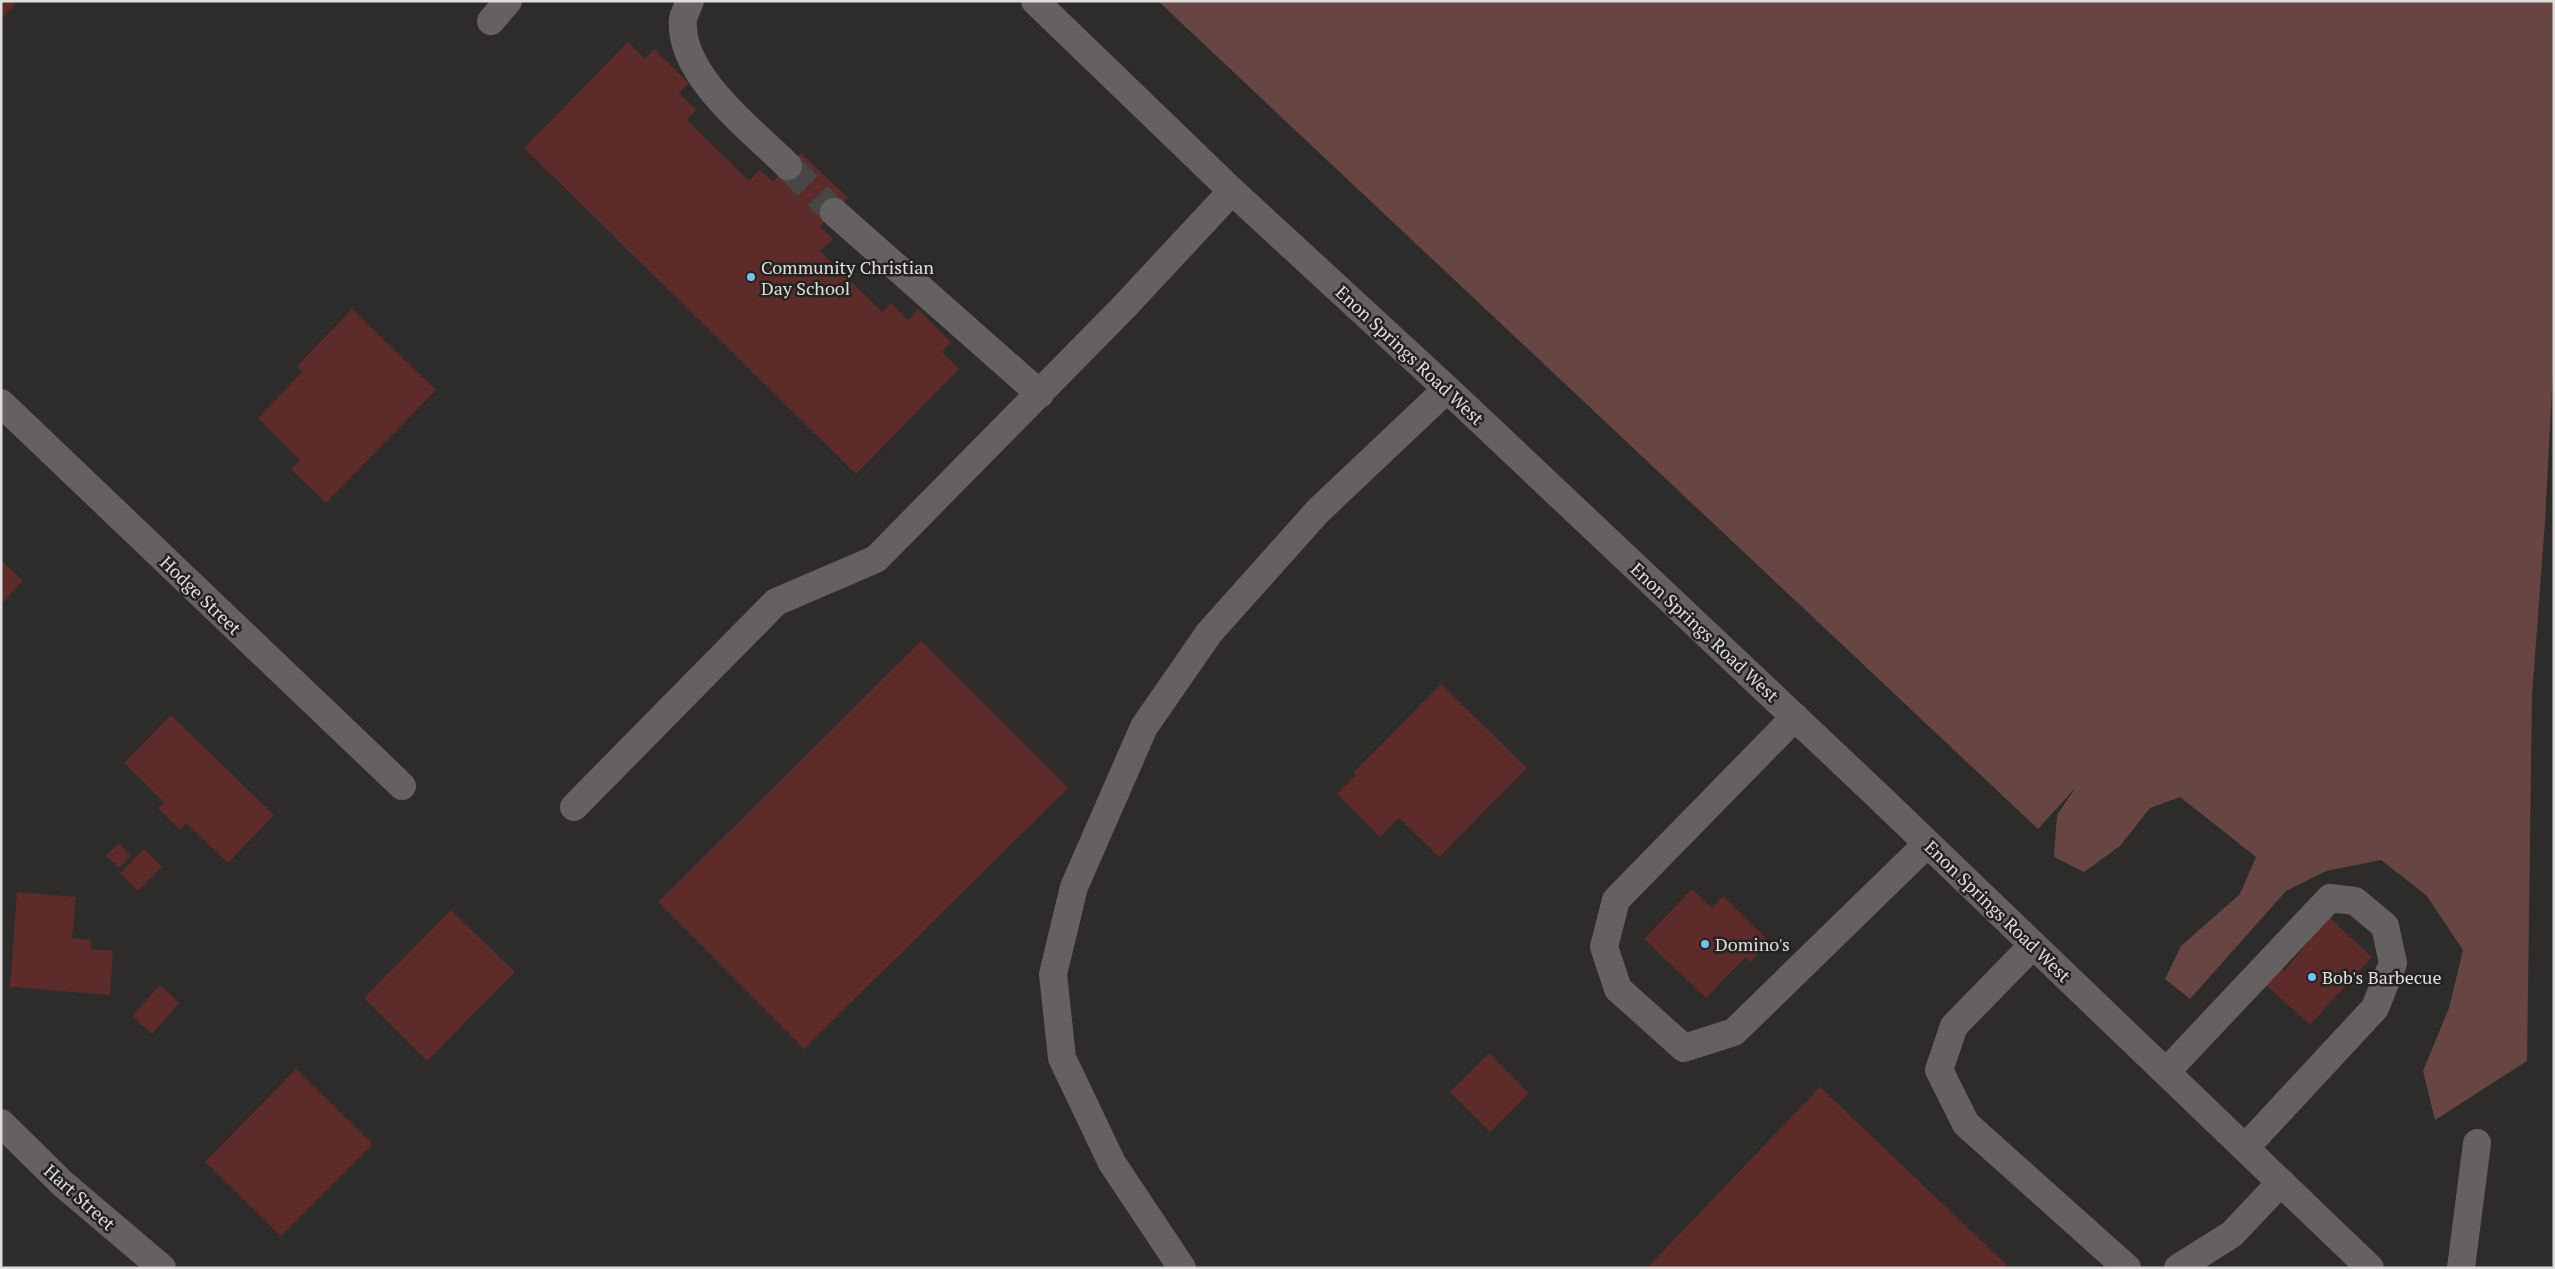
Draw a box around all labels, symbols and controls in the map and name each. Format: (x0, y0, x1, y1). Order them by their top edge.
place label: Community Christian Day School (761, 255, 934, 300)
marker: Community Christian Day School (745, 271, 757, 283)
street label: Enon Springs Road West (1331, 280, 1489, 430)
street label: Hodge Street (155, 550, 247, 640)
street label: Enon Springs Road West (1626, 557, 1784, 707)
street label: Enon Springs Road West (1920, 835, 2076, 987)
place label: Domino's (1715, 932, 1790, 956)
marker: Domino's (1699, 938, 1711, 950)
place label: Bob's Barbecue (2322, 965, 2441, 989)
marker: Bob's Barbecue (2306, 971, 2318, 983)
street label: Hart Street (39, 1159, 121, 1236)

